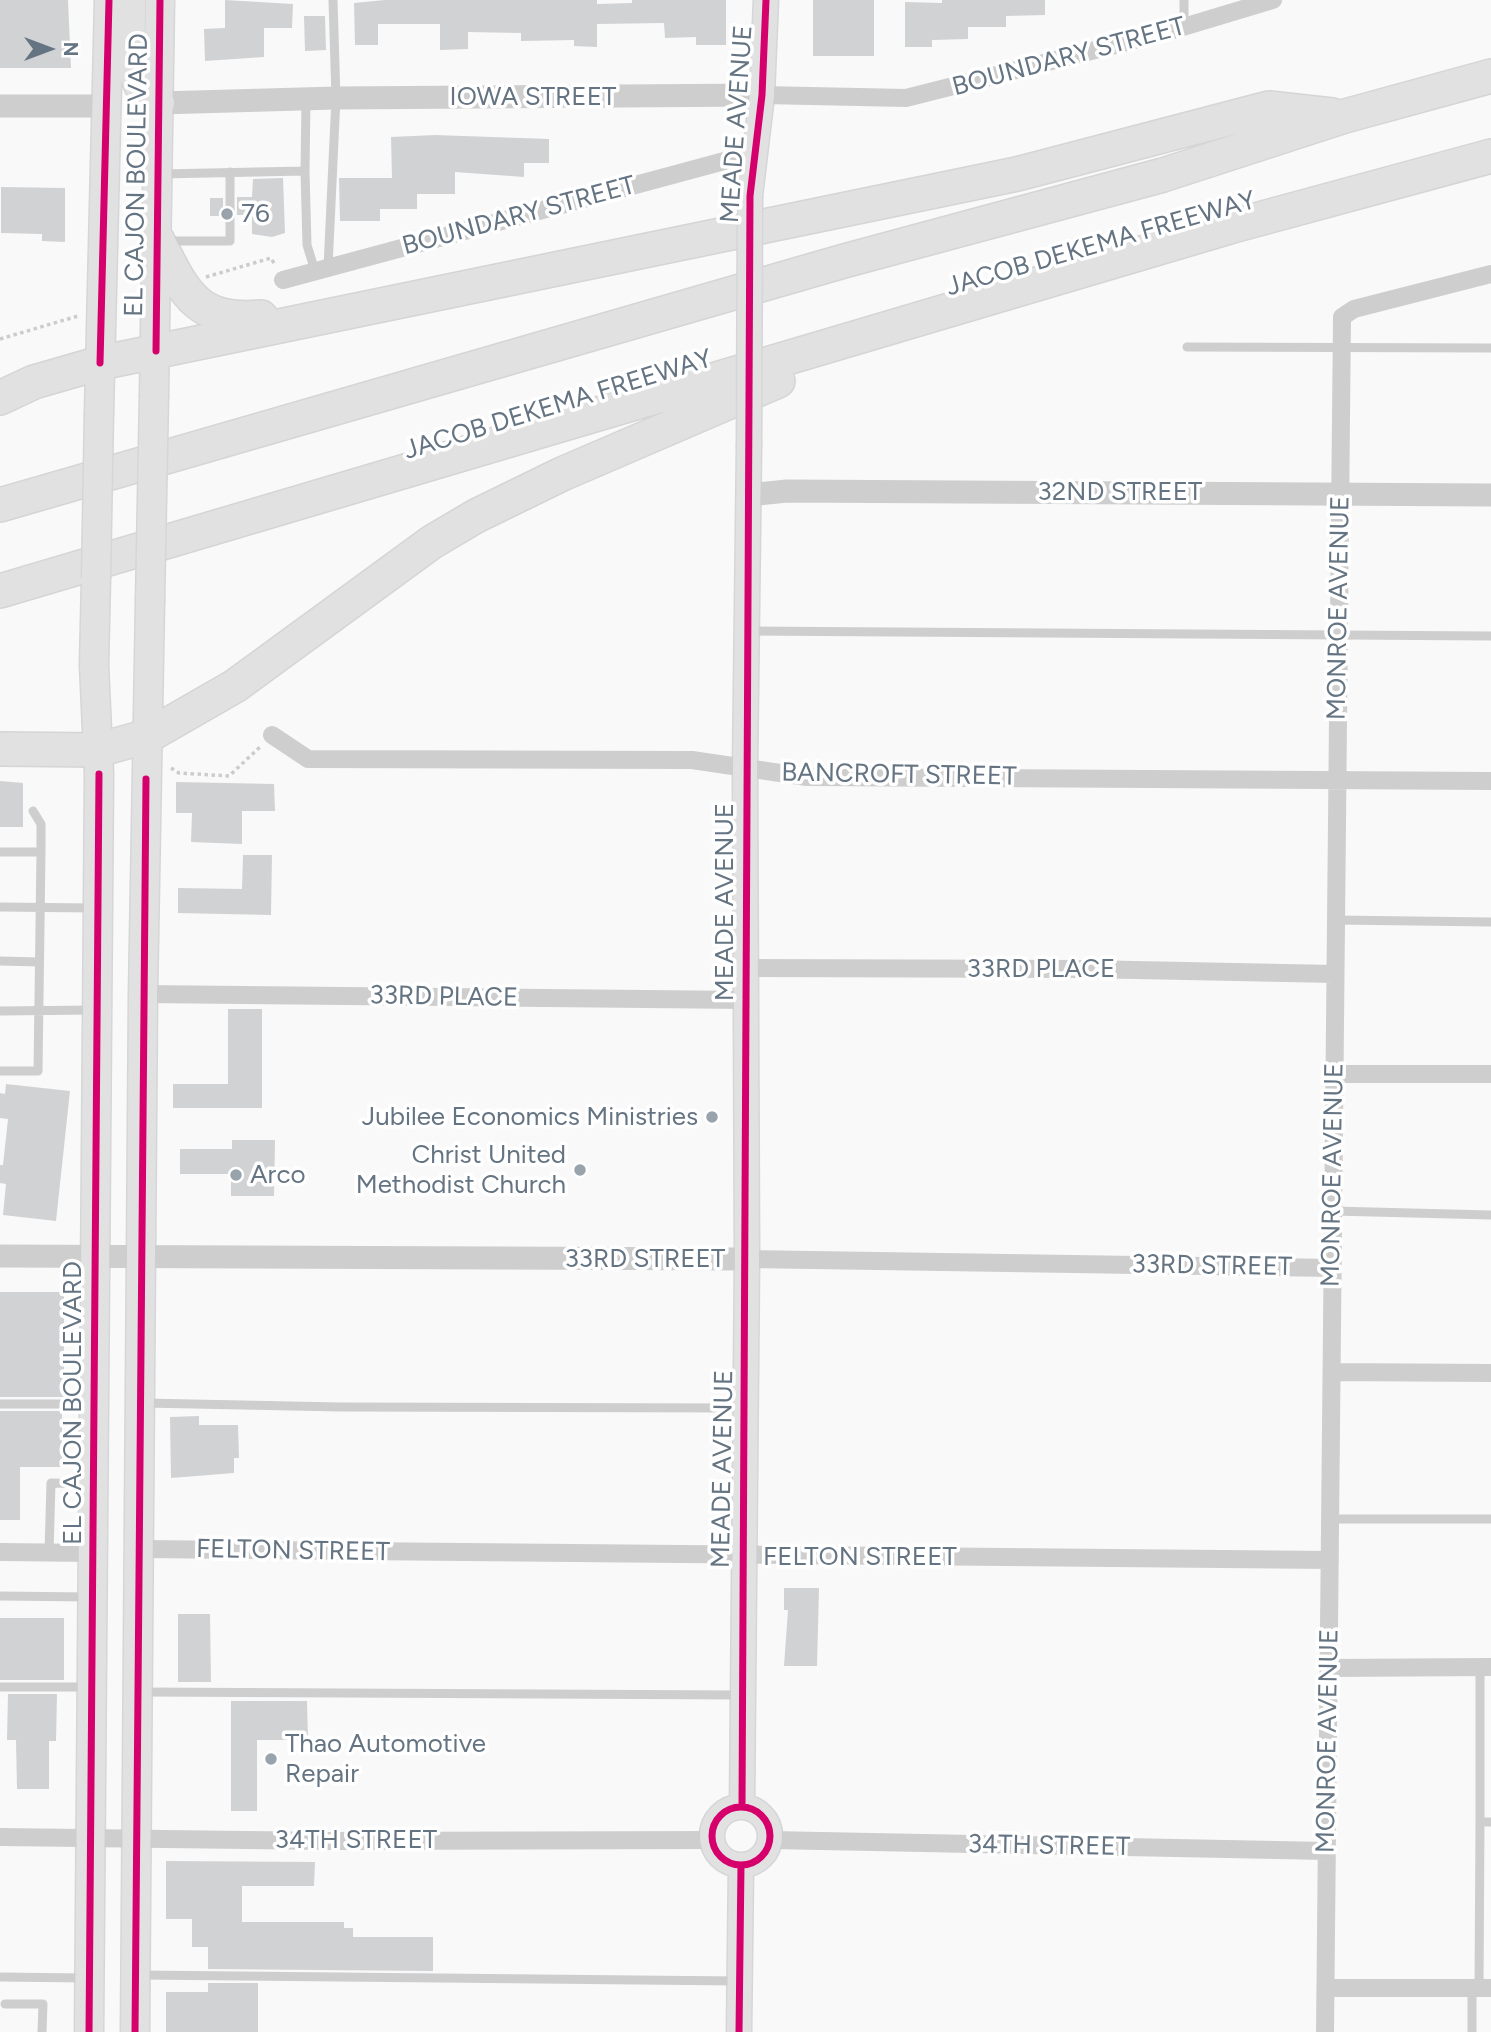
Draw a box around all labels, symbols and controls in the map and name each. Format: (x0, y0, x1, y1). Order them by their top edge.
street label: BOUNDARY STREET (949, 11, 1189, 103)
north arrow (14, 14, 84, 84)
street label: MEADE AVENUE (715, 24, 759, 224)
street label: EL CAJON BOULEVARD (119, 33, 155, 317)
text: N (59, 42, 82, 56)
street label: IOWA STREET (450, 81, 616, 113)
street label: BOUNDARY STREET (399, 170, 639, 262)
street label: JACOB DEKEMA FREEWAY (943, 185, 1259, 303)
place label: 76 (241, 198, 270, 230)
marker: 76 (219, 206, 235, 222)
street label: JACOB DEKEMA FREEWAY (400, 343, 716, 467)
street label: 32ND STREET (1038, 476, 1202, 508)
street label: MONROE AVENUE (1321, 496, 1357, 720)
street label: BANCROFT STREET (781, 757, 1017, 793)
street label: MEADE AVENUE (709, 803, 741, 1001)
street label: 33RD PLACE (967, 953, 1115, 985)
street label: 33RD PLACE (369, 980, 519, 1014)
street label: MONROE AVENUE (1315, 1063, 1351, 1287)
place label: Jubilee Economics Ministries (362, 1101, 698, 1133)
marker: Jubilee Economics Ministries (704, 1109, 720, 1125)
place label: Christ United Methodist Church (356, 1139, 566, 1200)
place label: Arco (250, 1159, 306, 1191)
marker: Christ United Methodist Church (572, 1162, 588, 1178)
marker: Arco (228, 1167, 244, 1183)
street label: 33RD STREET (565, 1243, 725, 1275)
street label: 33RD STREET (1131, 1249, 1293, 1283)
street label: EL CAJON BOULEVARD (57, 1261, 89, 1545)
street label: MEADE AVENUE (706, 1370, 740, 1568)
street label: FELTON STREET (196, 1534, 390, 1568)
street label: FELTON STREET (763, 1541, 957, 1573)
street label: MONROE AVENUE (1310, 1629, 1346, 1853)
place label: Thao Automotive Repair (285, 1728, 486, 1790)
marker: Thao Automotive Repair (263, 1751, 279, 1767)
street label: 34TH STREET (275, 1824, 437, 1856)
street label: 34TH STREET (968, 1829, 1130, 1863)

